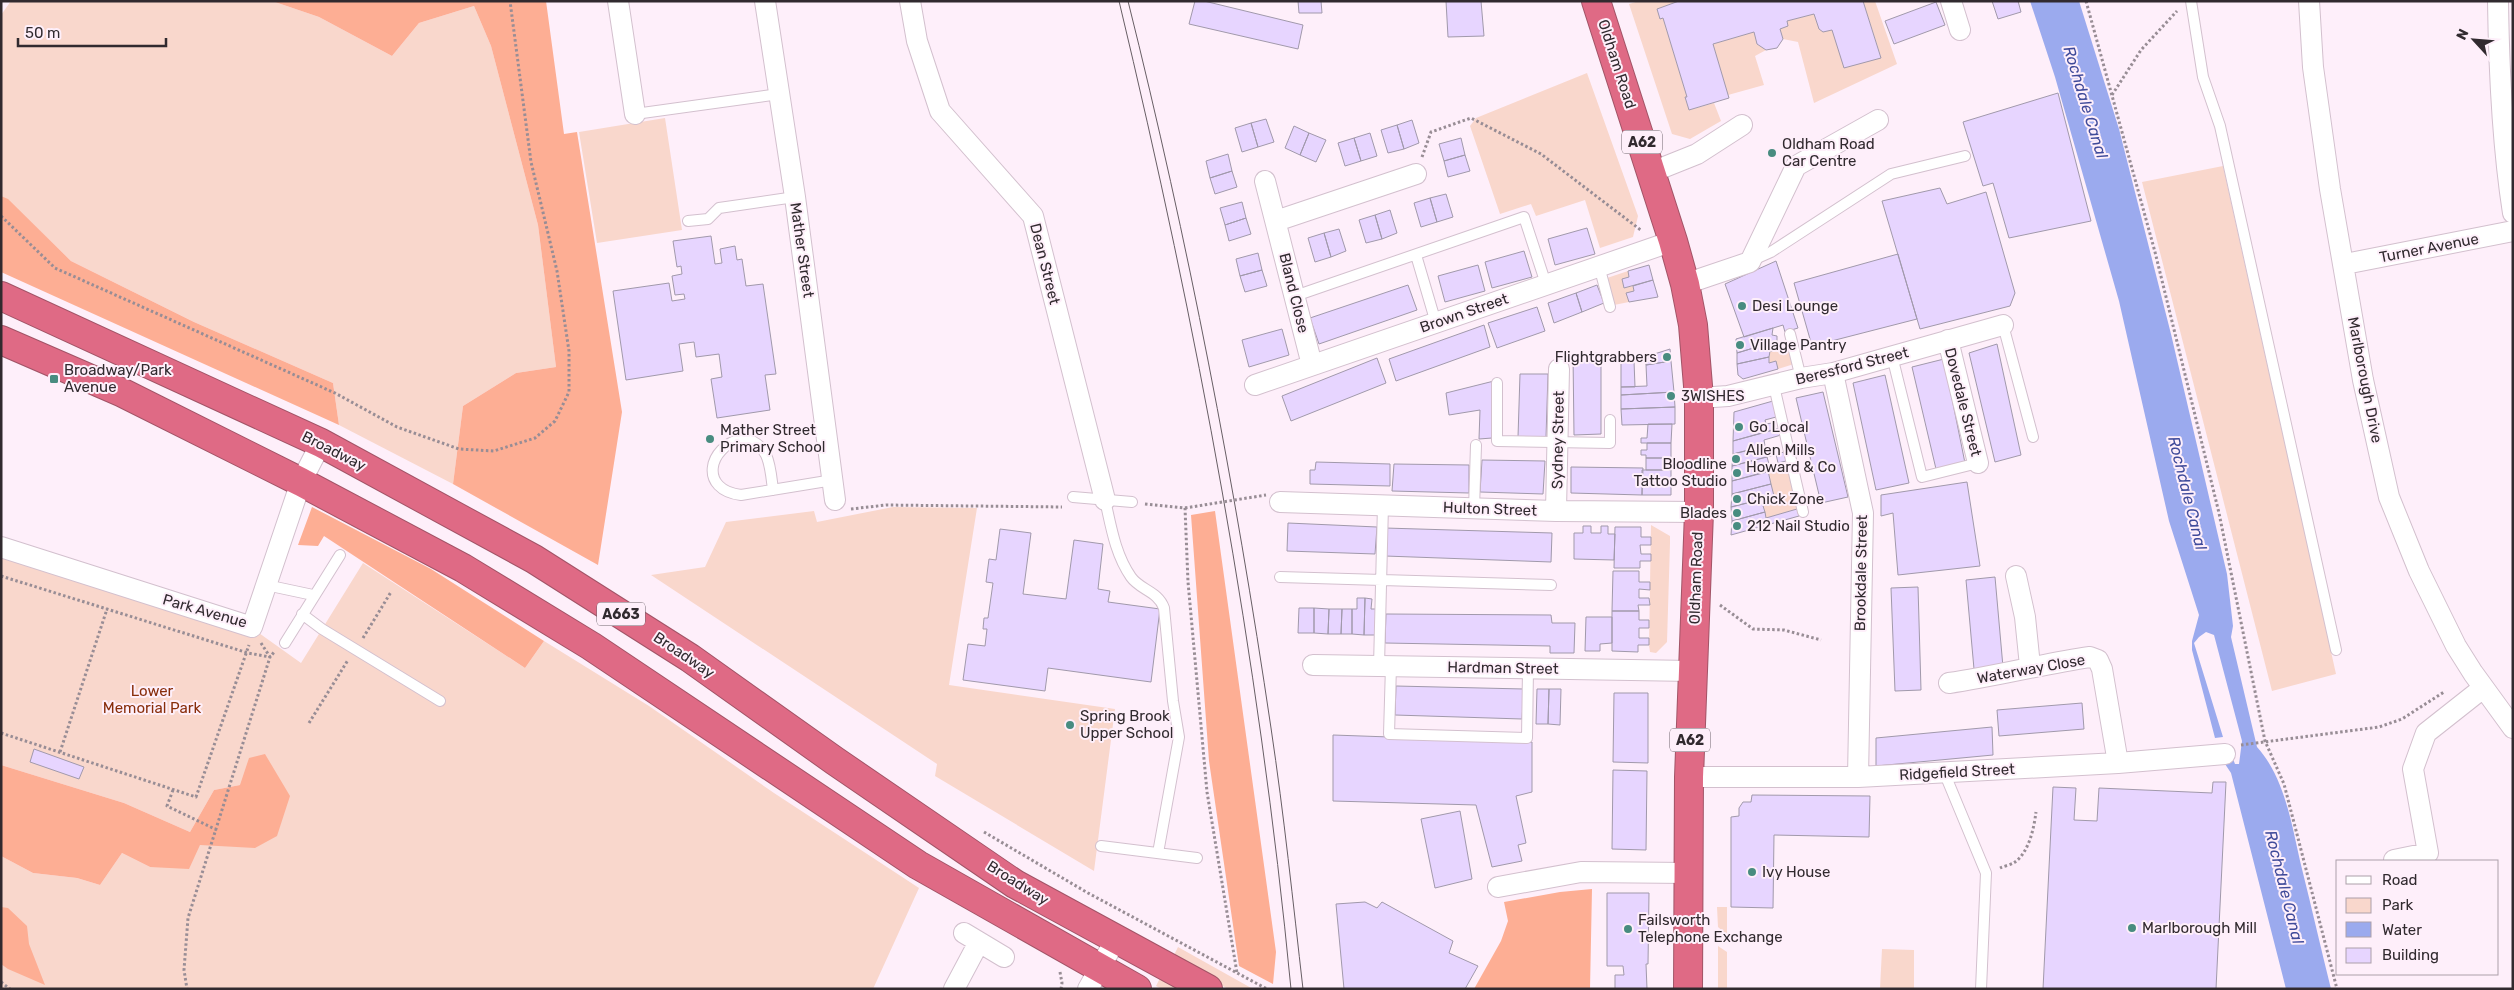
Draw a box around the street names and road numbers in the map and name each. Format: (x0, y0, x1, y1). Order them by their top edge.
street label: Oldham Road (1594, 17, 1640, 111)
road number: A62 (1622, 130, 1662, 154)
street label: Mather Street (786, 201, 818, 299)
street label: Dean Street (1026, 221, 1064, 307)
street label: Turner Avenue (2378, 230, 2480, 266)
street label: Bland Close (1275, 251, 1313, 335)
street label: Brown Street (1418, 289, 1511, 337)
street label: Marlborough Drive (2344, 315, 2386, 445)
street label: Beresford Street (1794, 343, 1910, 389)
street label: Dovedale Street (1941, 346, 1985, 458)
street label: Sydney Street (1548, 391, 1568, 489)
street label: Broadway (299, 427, 369, 475)
street label: Hulton Street (1443, 498, 1537, 520)
street label: Brookdale Street (1851, 514, 1871, 631)
street label: Oldham Road (1685, 531, 1707, 625)
street label: Park Avenue (161, 590, 249, 632)
road number: A663 (597, 602, 645, 626)
street label: Broadway (650, 628, 718, 682)
street label: Waterway Close (1975, 651, 2087, 687)
street label: Hardman Street (1447, 658, 1559, 678)
road number: A62 (1670, 728, 1710, 752)
street label: Ridgefield Street (1899, 760, 2015, 784)
street label: Broadway (984, 857, 1052, 909)

